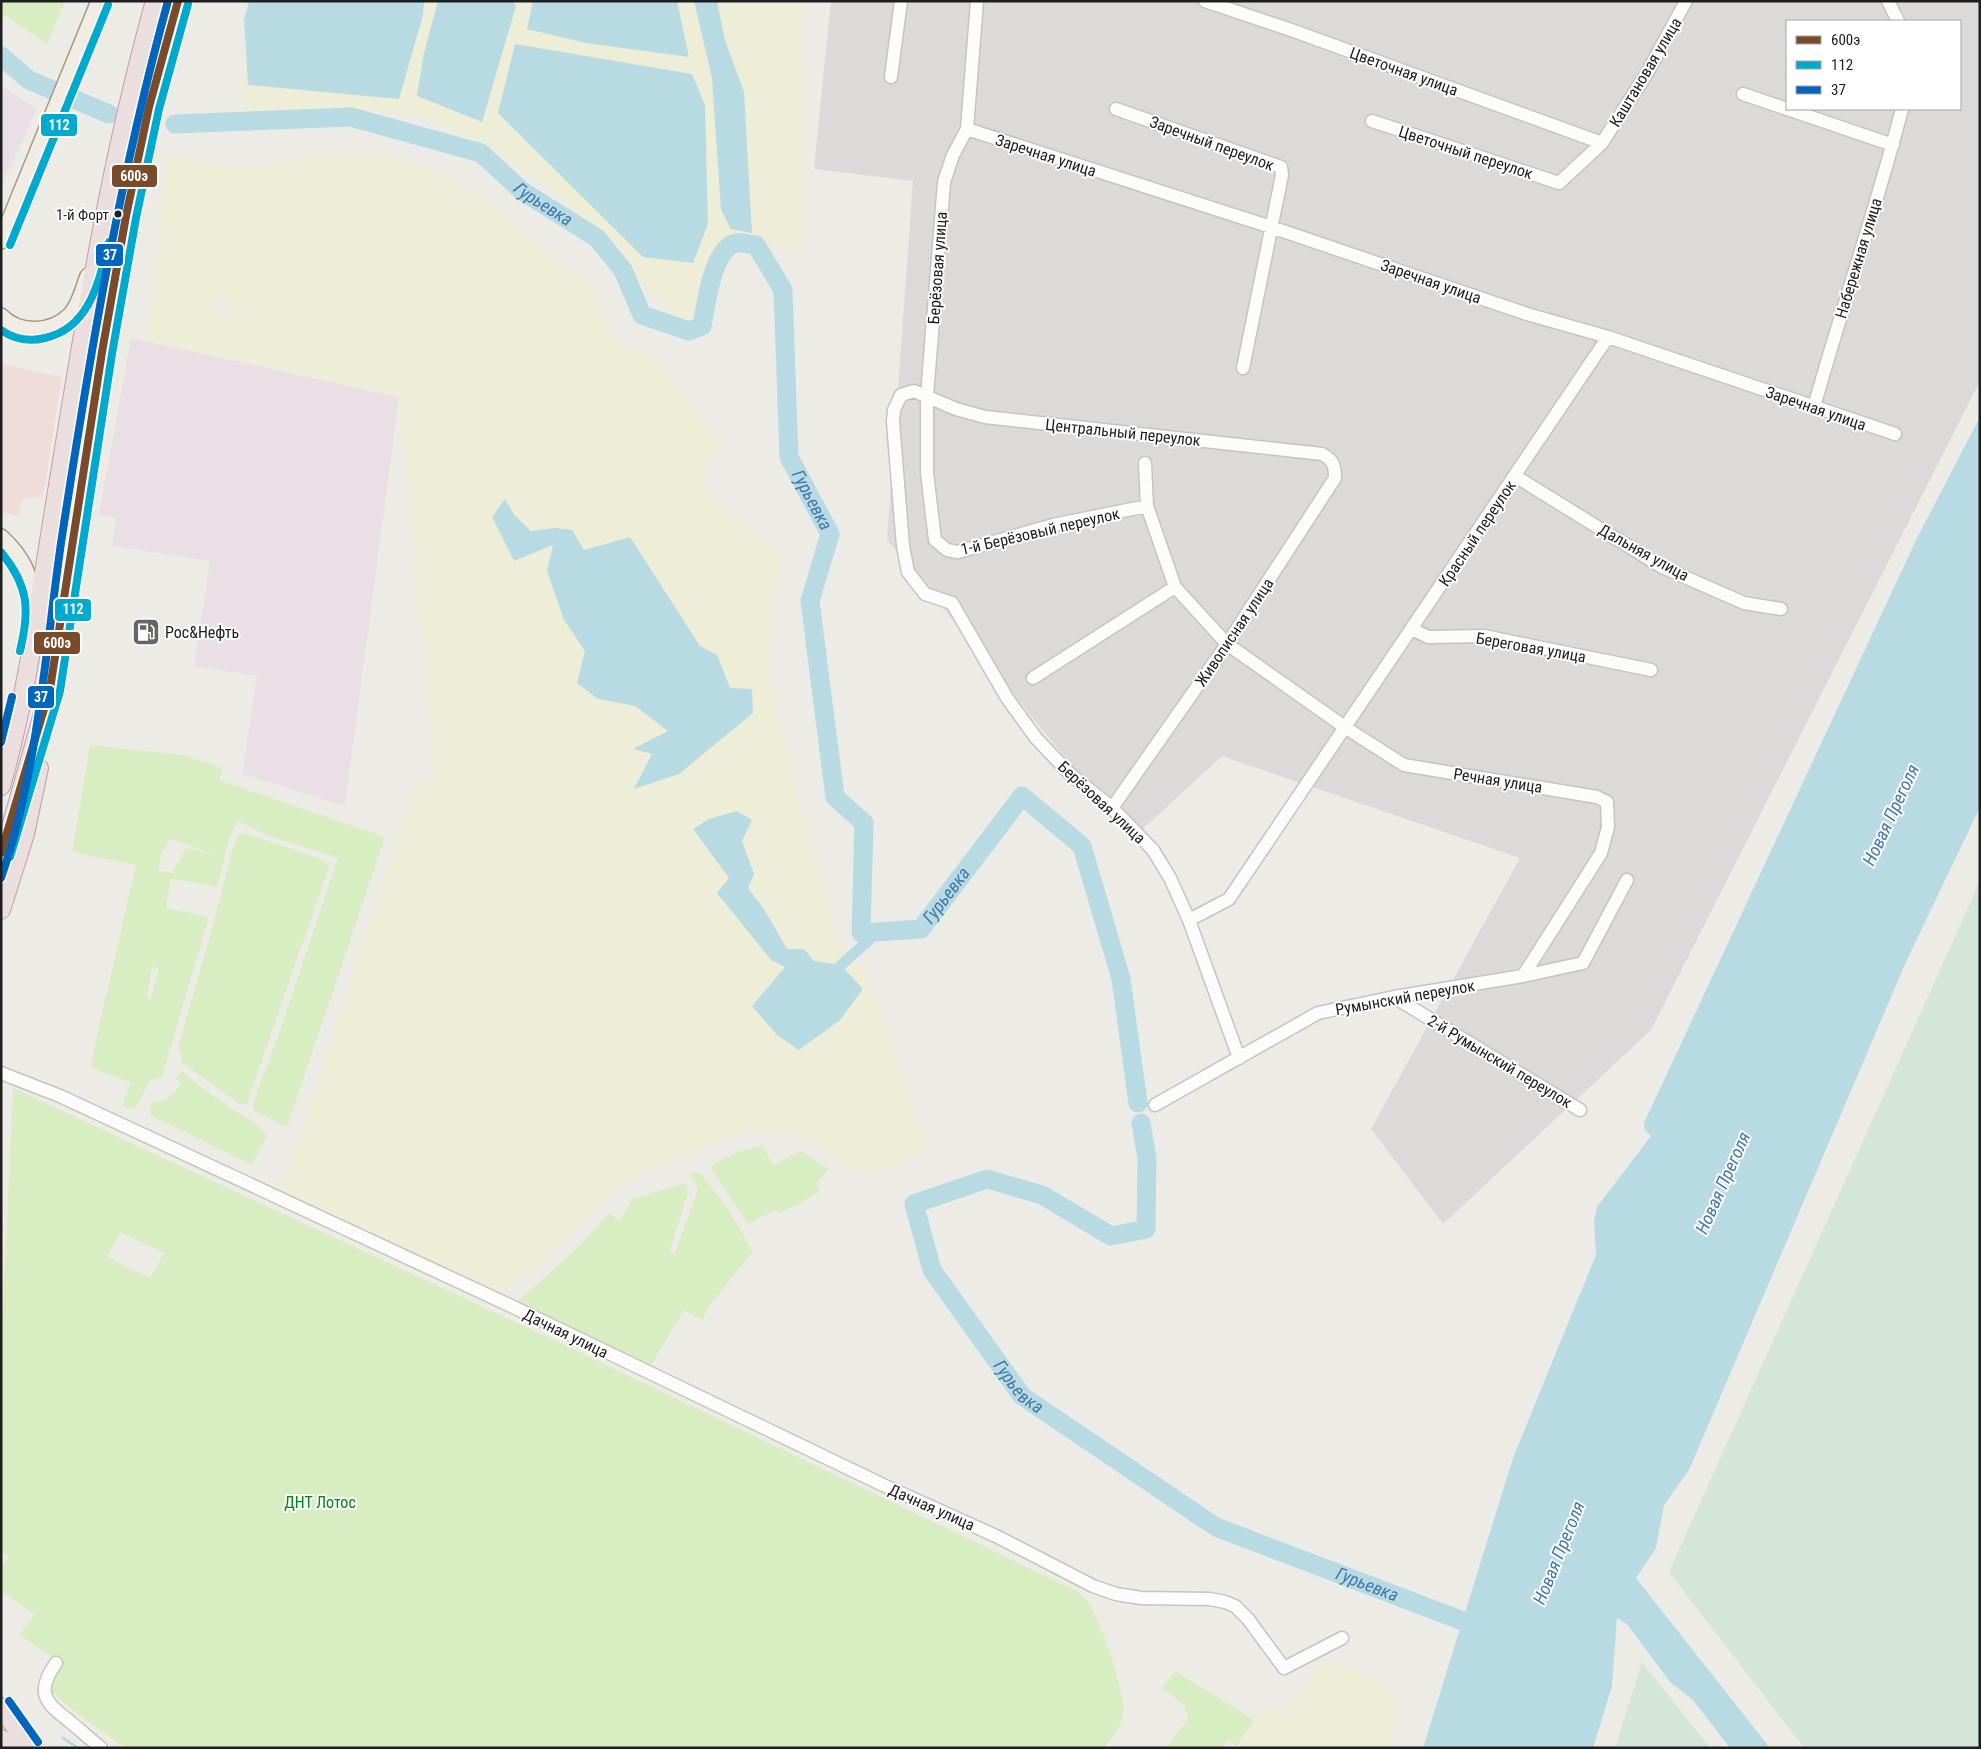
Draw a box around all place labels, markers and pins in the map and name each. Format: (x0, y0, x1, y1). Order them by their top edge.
place label: 1-й Форт (56, 206, 109, 224)
marker: 1-й Форт (113, 209, 123, 219)
fuel station icon: Рос&Нефть (131, 617, 161, 647)
place label: Рос&Нефть (165, 623, 239, 642)

